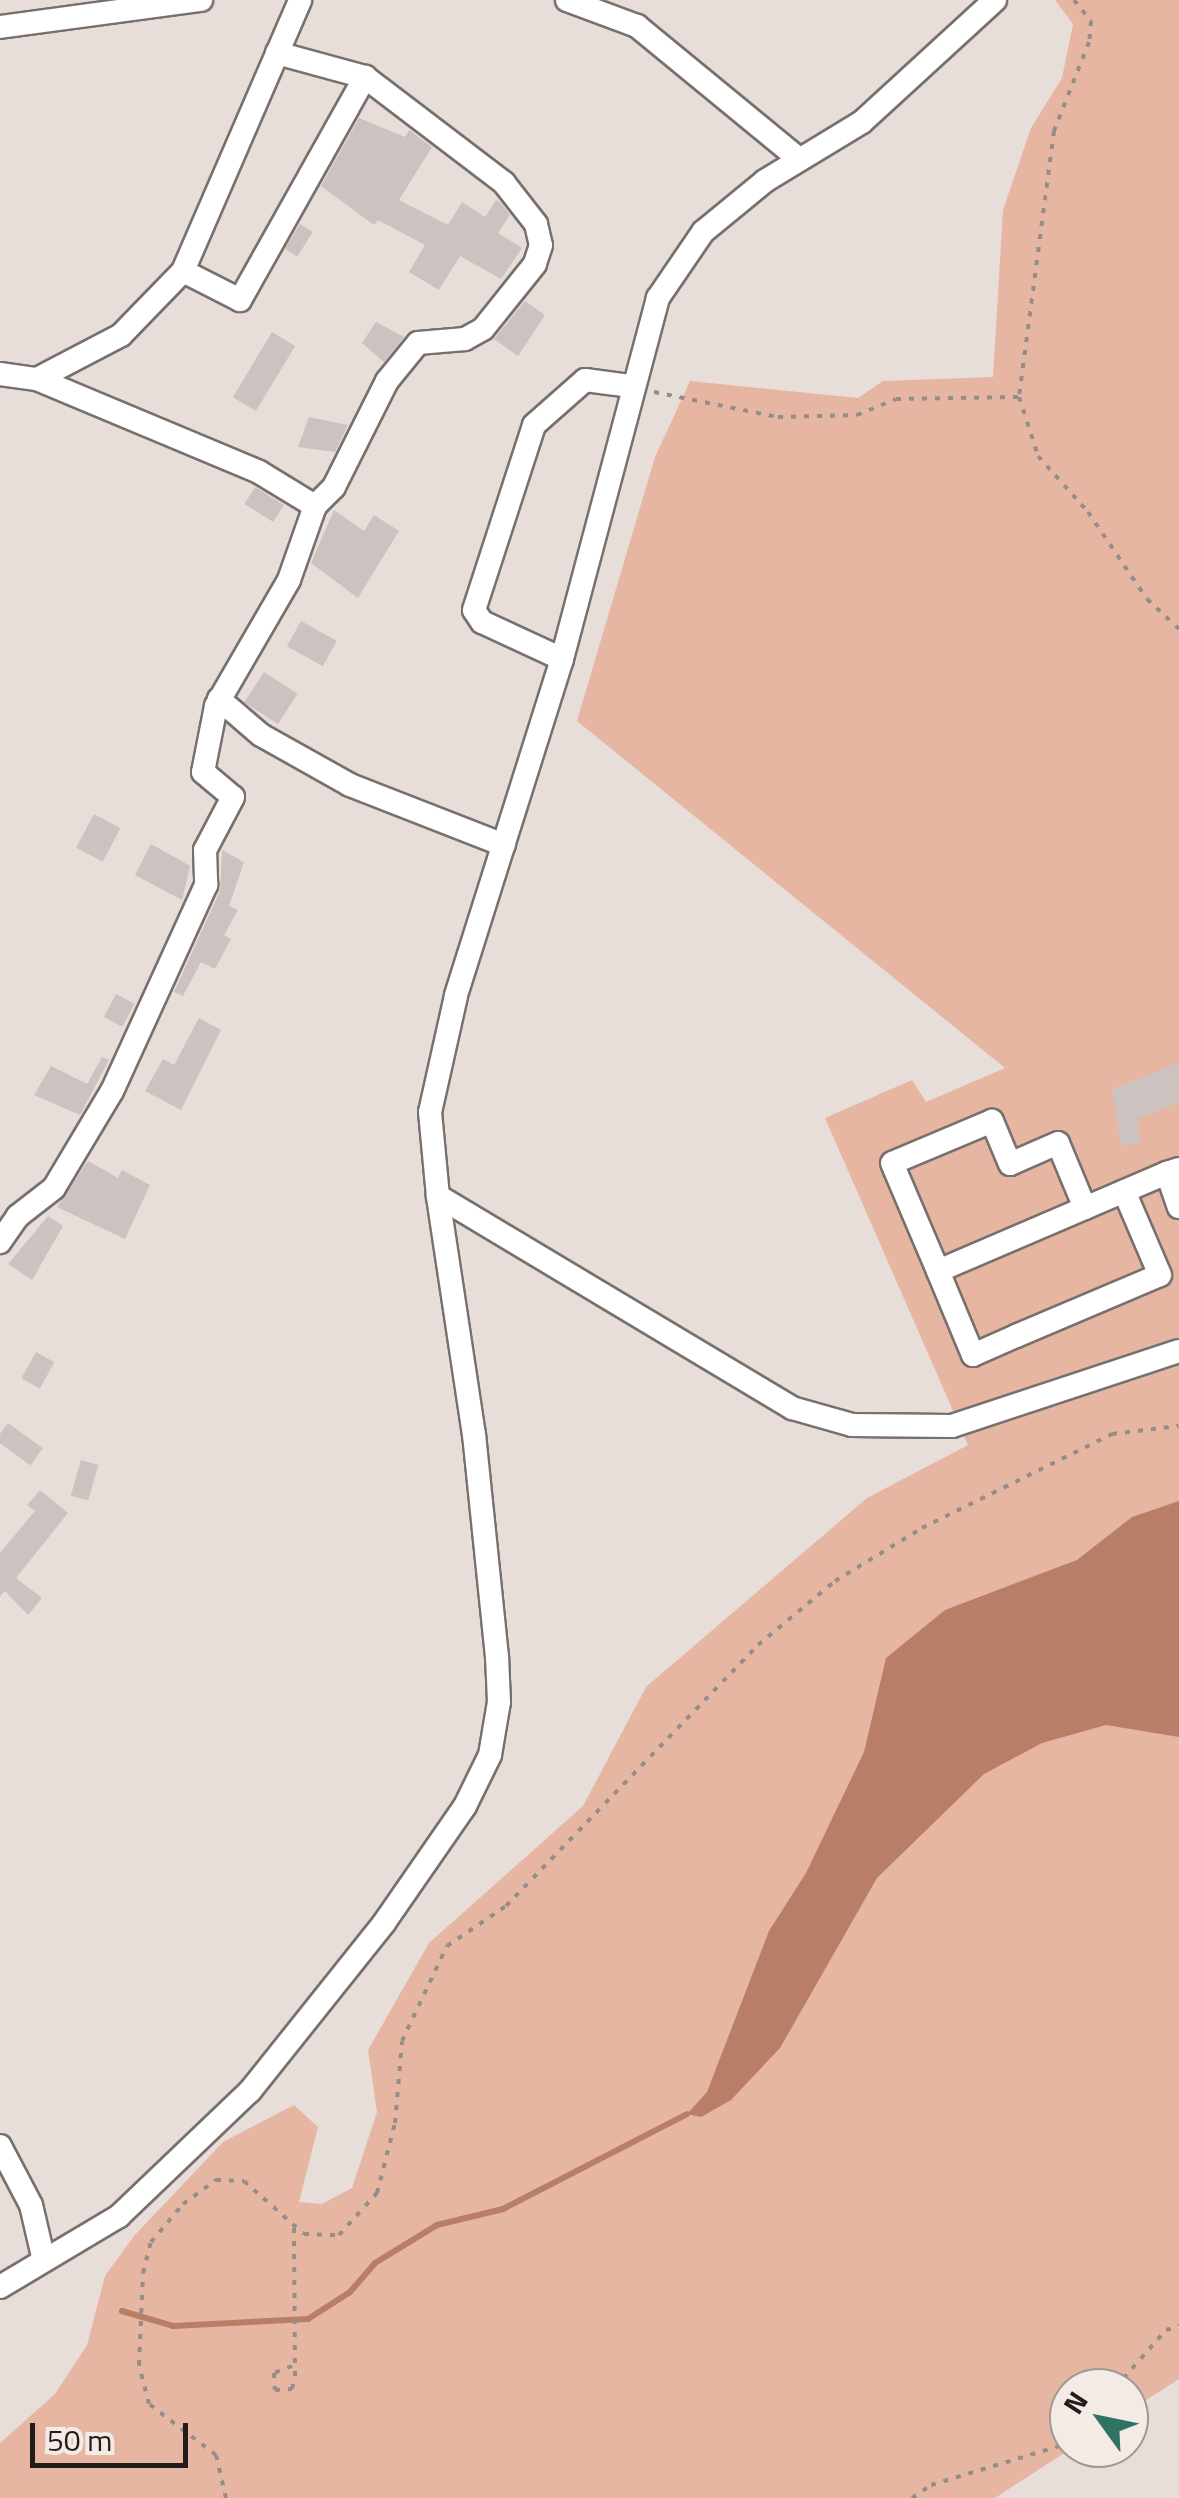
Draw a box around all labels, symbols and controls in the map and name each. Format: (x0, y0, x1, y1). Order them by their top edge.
north arrow (1049, 2368, 1149, 2468)
text: N (1052, 2383, 1098, 2422)
scale bar (35, 2403, 192, 2465)
text: 50 m (47, 2417, 112, 2463)

